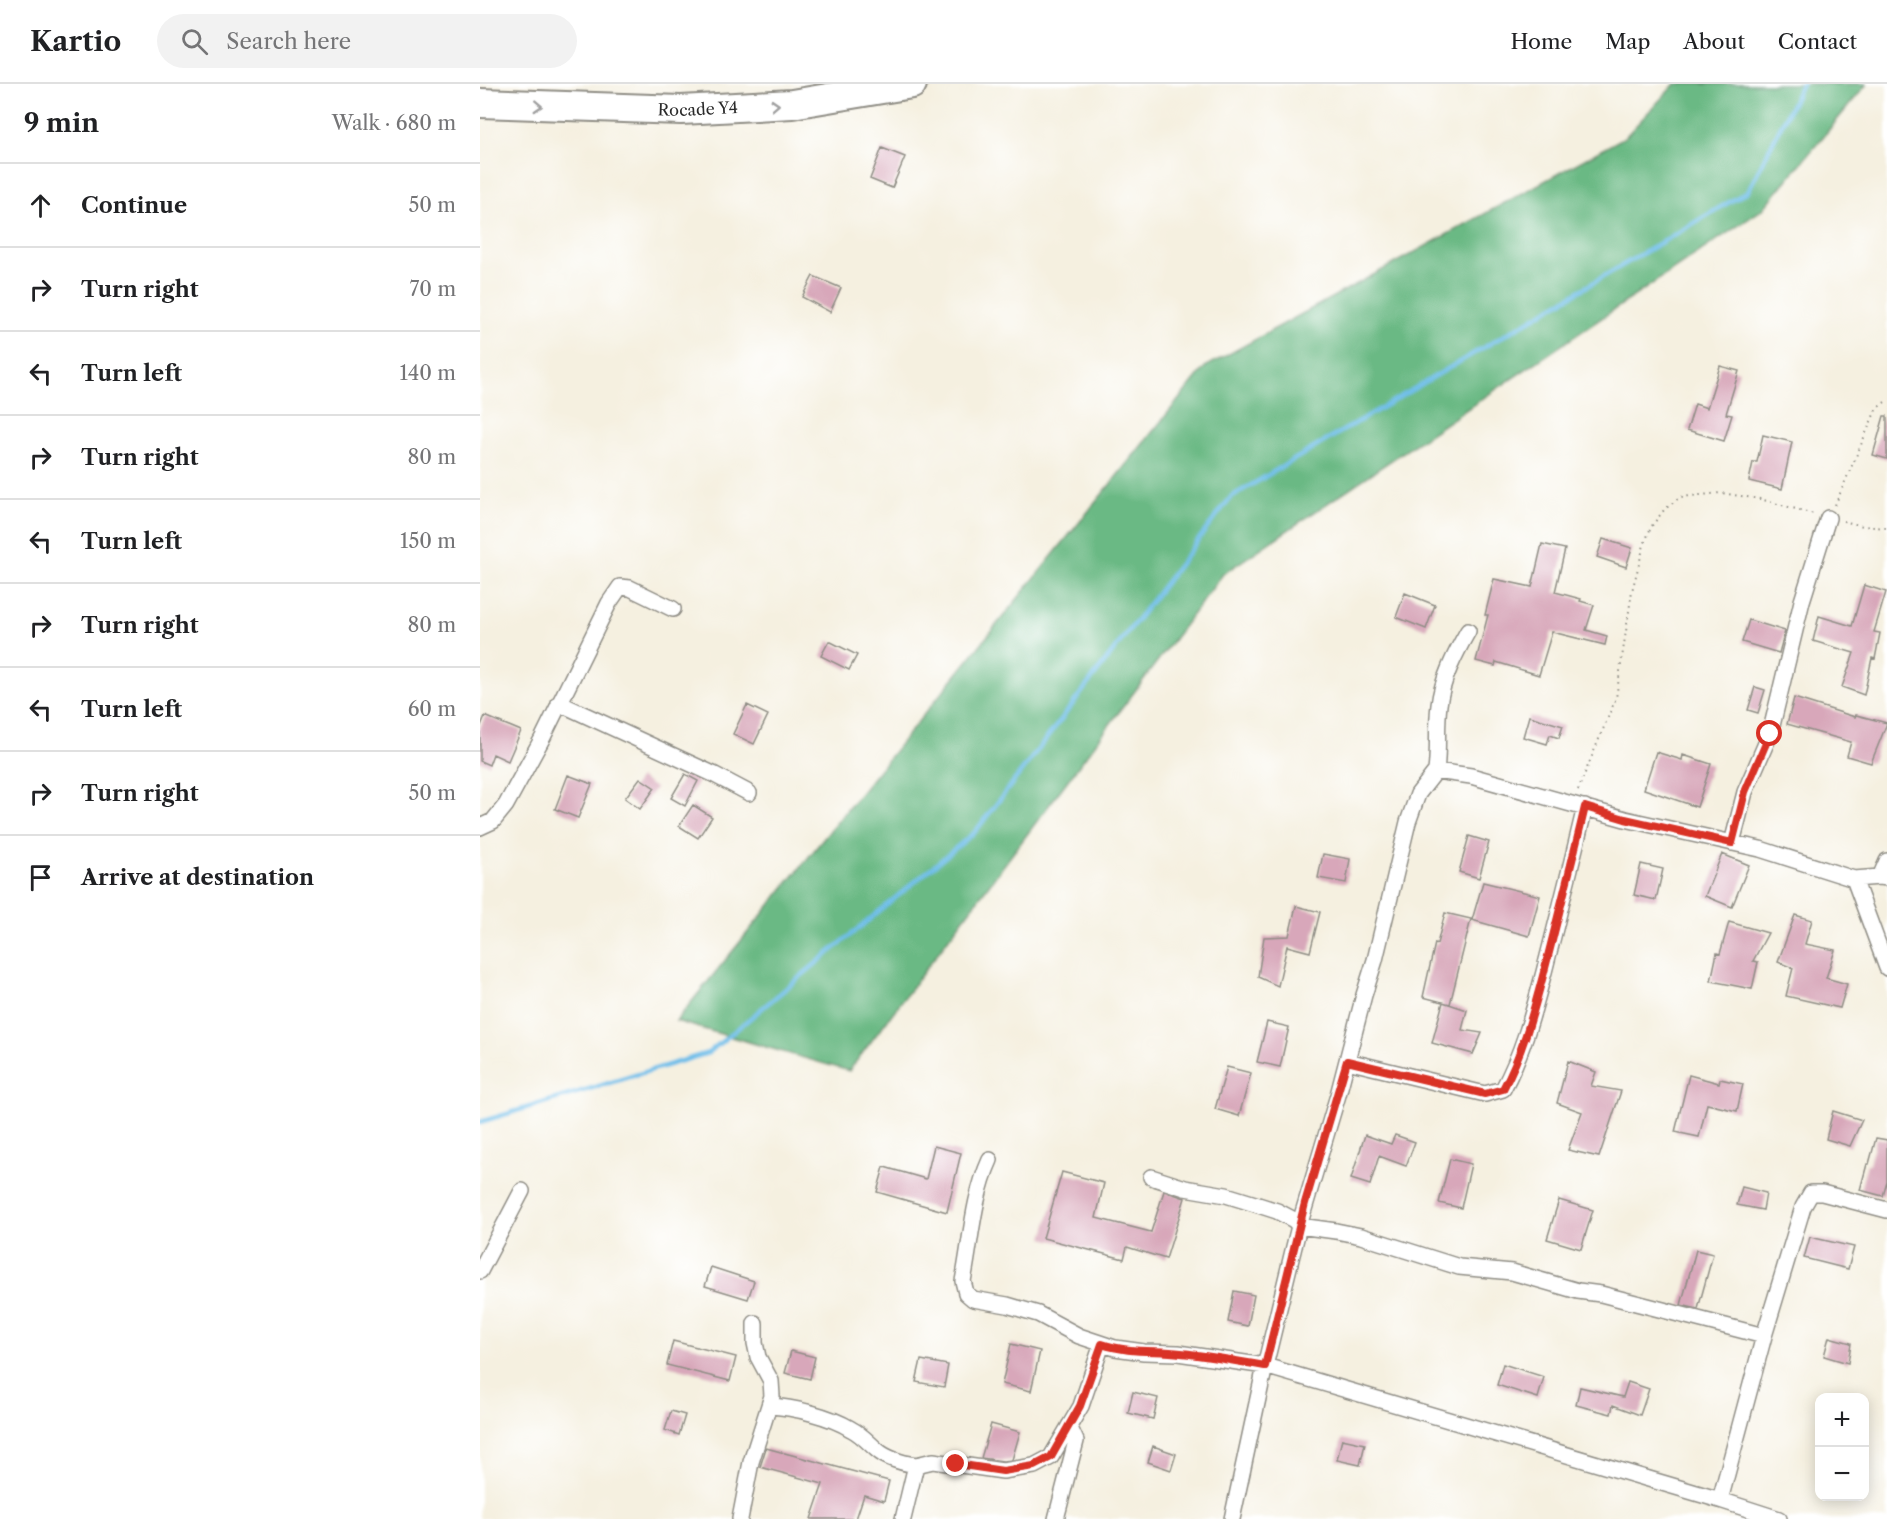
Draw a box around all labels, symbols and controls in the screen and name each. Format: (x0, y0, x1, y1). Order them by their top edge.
search box (157, 14, 577, 68)
text: Kartio (30, 24, 121, 58)
icon: search (178, 25, 211, 58)
text: Search here (226, 28, 351, 55)
text: Home (1511, 29, 1572, 54)
text: Map (1605, 29, 1650, 54)
text: About (1683, 29, 1745, 54)
text: Contact (1778, 29, 1857, 54)
street label: Rocade Y4 (657, 97, 739, 120)
one-way arrow (771, 98, 780, 111)
one-way arrow (534, 99, 543, 112)
text: 9 min (24, 107, 99, 139)
text: Walk · 680 m (332, 111, 456, 135)
icon: ahead (24, 189, 57, 222)
text: Continue (81, 192, 187, 219)
text: 50 m (409, 193, 456, 217)
icon: right (24, 273, 57, 306)
text: Turn right (81, 276, 199, 303)
text: 70 m (410, 277, 456, 301)
icon: left (24, 357, 57, 390)
text: Turn left (81, 360, 182, 387)
text: 140 m (399, 361, 456, 385)
icon: right (24, 441, 57, 474)
text: Turn right (81, 444, 199, 471)
text: 80 m (408, 445, 456, 469)
icon: left (24, 525, 57, 558)
text: Turn left (81, 528, 182, 555)
text: 150 m (400, 529, 456, 553)
icon: right (24, 609, 57, 642)
text: Turn right (81, 612, 199, 639)
text: 80 m (408, 613, 456, 637)
icon: left (24, 693, 57, 726)
text: Turn left (81, 696, 182, 723)
text: 60 m (408, 697, 456, 721)
route start (1756, 720, 1782, 746)
icon: right (24, 777, 57, 810)
text: Turn right (81, 780, 199, 807)
text: 50 m (409, 781, 456, 805)
icon: arrive (24, 861, 57, 894)
text: Arrive at destination (81, 864, 314, 891)
map controls (1815, 1393, 1869, 1501)
button: + (1815, 1393, 1869, 1447)
button: − (1815, 1447, 1869, 1501)
route end (942, 1450, 968, 1476)

